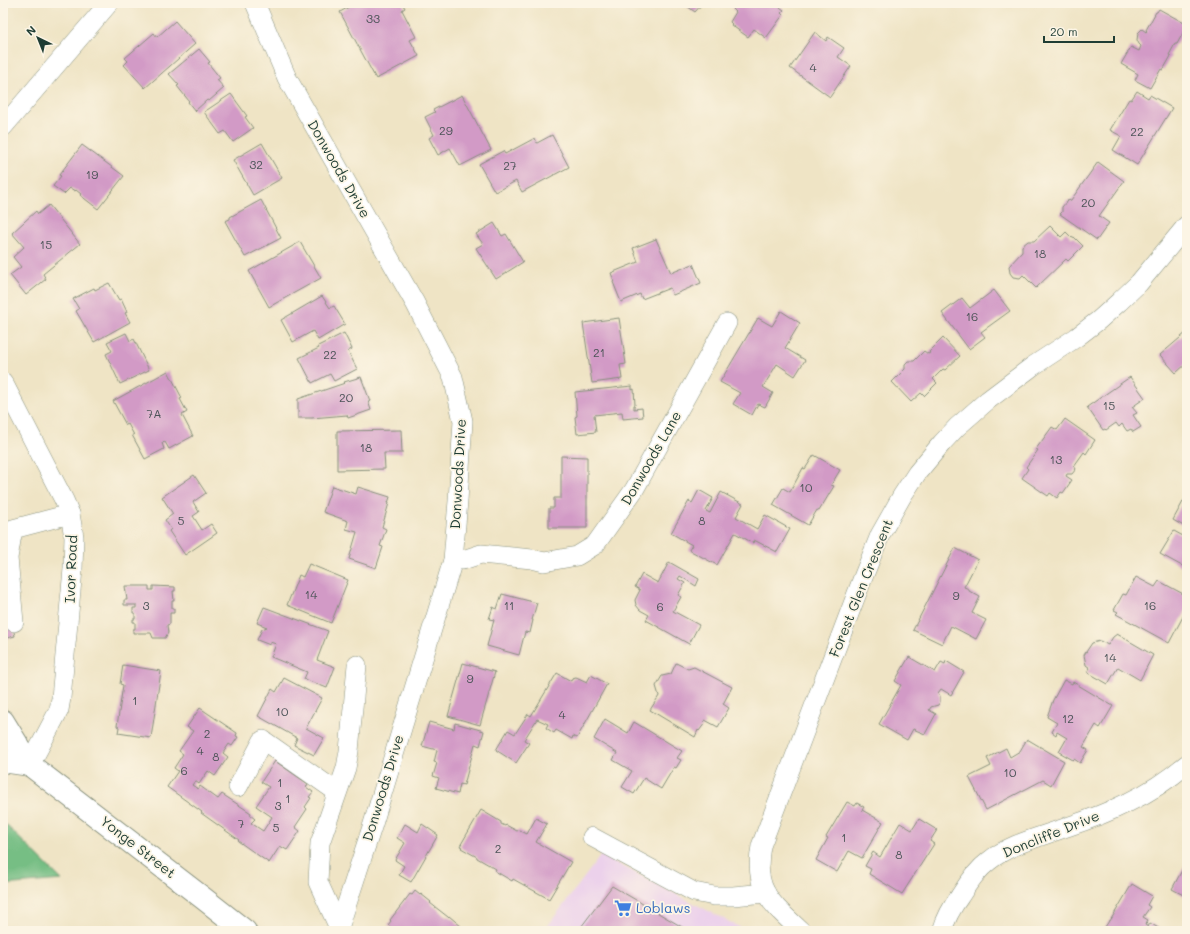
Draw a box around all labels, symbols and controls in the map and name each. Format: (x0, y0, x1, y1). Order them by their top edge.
house number: 33 (366, 10, 380, 26)
north arrow (18, 18, 58, 58)
scale bar (1044, 18, 1114, 44)
text: N (23, 22, 39, 39)
text: 20 m (1050, 23, 1078, 39)
house number: 4 (809, 59, 817, 75)
street label: Donwoods Drive (304, 116, 375, 221)
house number: 29 (439, 122, 453, 138)
house number: 22 (1130, 123, 1144, 139)
house number: 32 (249, 156, 263, 172)
house number: 27 (503, 157, 517, 173)
house number: 19 (86, 166, 98, 182)
house number: 20 (1081, 194, 1096, 210)
house number: 15 (40, 236, 52, 252)
house number: 18 (1034, 245, 1046, 261)
house number: 16 (966, 308, 978, 324)
house number: 21 (593, 344, 605, 360)
house number: 22 (323, 346, 337, 362)
house number: 20 (339, 389, 354, 405)
house number: 15 (1103, 397, 1115, 413)
house number: 7A (147, 405, 161, 421)
street label: Donwoods Lane (616, 407, 685, 508)
street label: Donwoods Drive (445, 418, 470, 530)
house number: 18 (360, 439, 372, 455)
house number: 13 (1050, 451, 1062, 467)
house number: 10 (800, 479, 813, 495)
house number: 5 (178, 512, 185, 528)
house number: 8 (698, 512, 706, 528)
street label: Forest Glen Crescent (824, 516, 897, 660)
street label: Ivor Road (60, 534, 81, 603)
house number: 14 (305, 586, 317, 602)
house number: 9 (952, 587, 960, 603)
house number: 3 (142, 597, 150, 613)
house number: 11 (504, 597, 514, 613)
house number: 16 (1144, 597, 1156, 613)
house number: 6 (656, 598, 664, 614)
house number: 14 (1104, 649, 1116, 665)
house number: 9 (466, 670, 474, 686)
house number: 1 (132, 692, 138, 708)
house number: 10 (276, 703, 289, 719)
house number: 4 (558, 706, 566, 722)
house number: 12 (1062, 710, 1074, 726)
house number: 2 (204, 725, 210, 741)
street label: Donwoods Drive (357, 732, 408, 843)
house number: 4 (196, 742, 204, 758)
house number: 8 (212, 748, 220, 764)
house number: 6 (180, 762, 188, 778)
house number: 10 (1004, 764, 1017, 780)
house number: 1 (277, 774, 283, 790)
house number: 1 (285, 790, 291, 806)
house number: 3 (274, 797, 282, 813)
street label: Doncliffe Drive (1000, 805, 1102, 862)
street label: Yonge Street (97, 811, 180, 882)
house number: 7 (238, 815, 245, 831)
house number: 5 (273, 819, 280, 835)
house number: 1 (841, 829, 847, 845)
house number: 2 (495, 840, 501, 856)
house number: 8 (895, 846, 903, 862)
supermarket icon: Loblaws (613, 898, 633, 918)
place label: Loblaws (636, 898, 691, 917)

